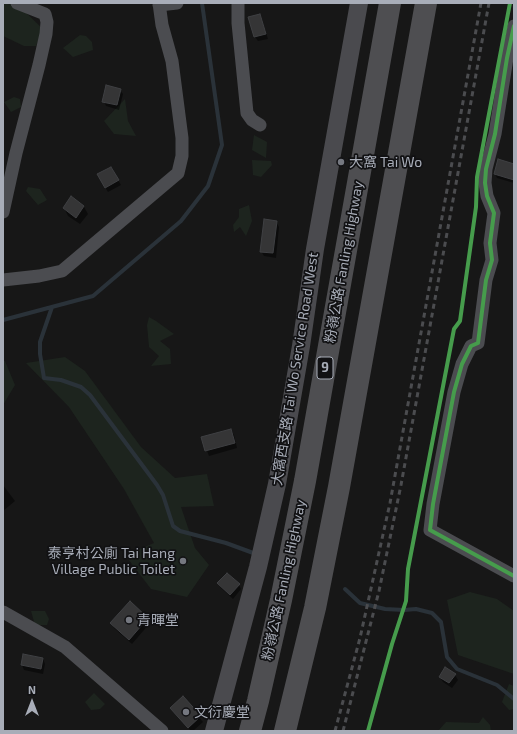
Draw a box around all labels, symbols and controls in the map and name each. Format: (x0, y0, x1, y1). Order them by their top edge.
place label: 大窩 Tai Wo (349, 154, 422, 170)
marker: 大窩 Tai Wo (336, 157, 346, 167)
street label: 粉嶺公路 Fanling Highway (321, 180, 367, 344)
street label: 大窩西支路 Tai Wo Service Road West (268, 251, 322, 487)
road number: 9 (317, 357, 333, 379)
street label: 粉嶺公路 Fanling Highway (259, 498, 309, 662)
place label: 泰亨村公廁 Tai Hang Village Public Toilet (48, 545, 175, 578)
marker: 泰亨村公廁 Tai Hang Village Public Toilet (178, 556, 188, 566)
place label: 青暉堂 (137, 612, 179, 628)
marker: 青暉堂 (124, 615, 134, 625)
north arrow (12, 682, 52, 722)
text: N (28, 683, 36, 696)
place label: 文衍慶堂 (194, 704, 250, 720)
marker: 文衍慶堂 (181, 707, 191, 717)

